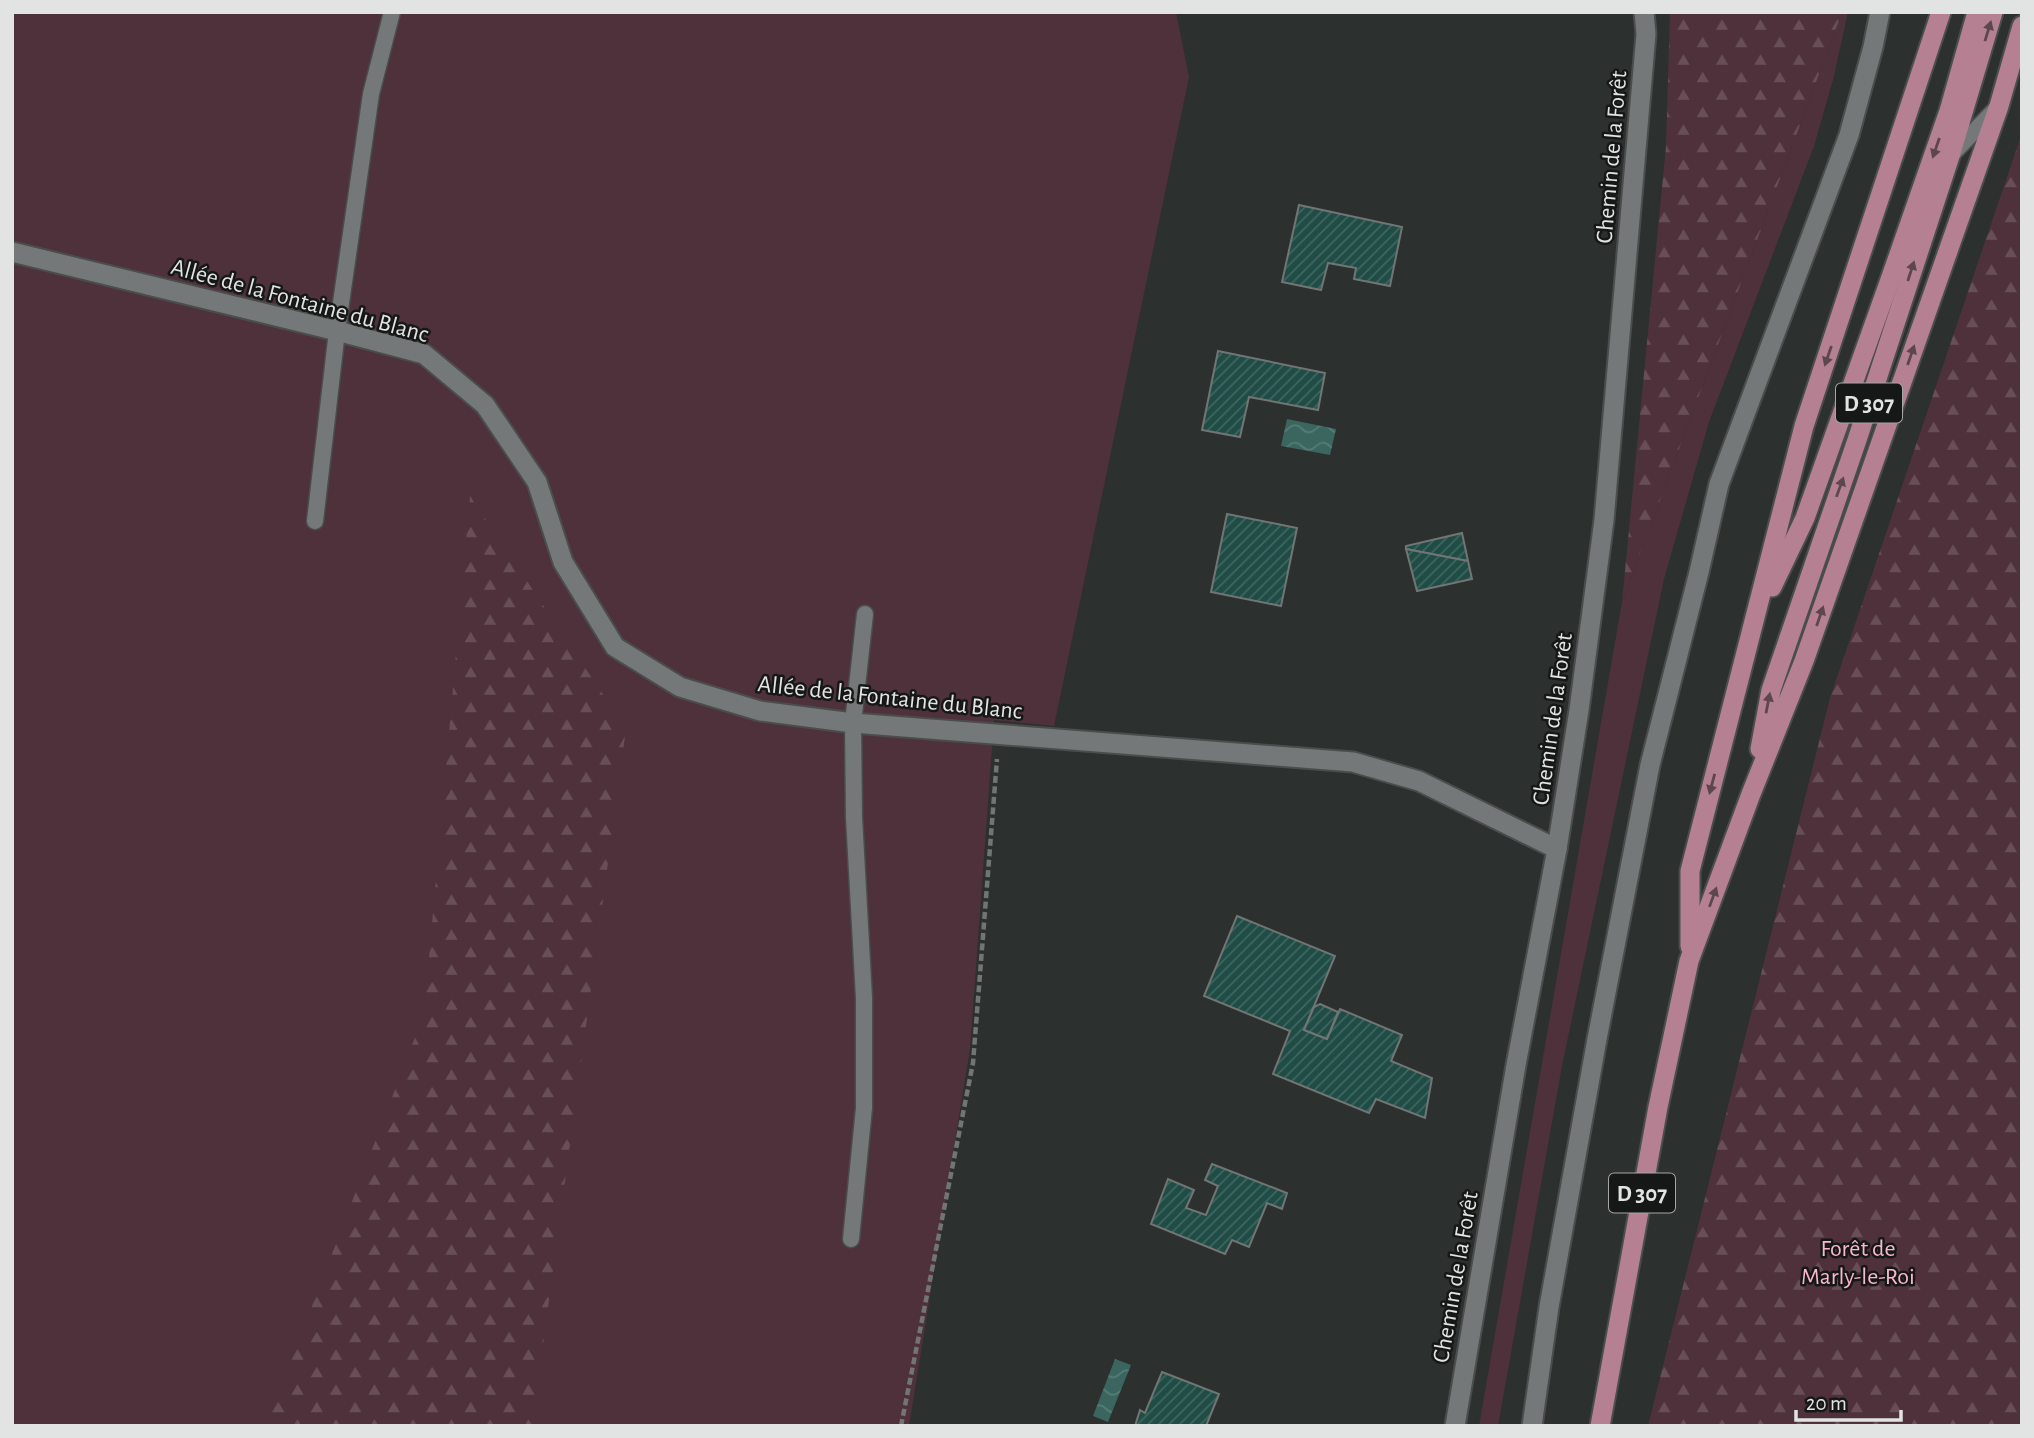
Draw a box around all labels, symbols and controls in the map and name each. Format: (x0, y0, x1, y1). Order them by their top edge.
one-way arrow (1983, 21, 1993, 42)
street label: Chemin de la Forêt (1592, 69, 1632, 244)
one-way arrow (1930, 137, 1941, 158)
street label: Allée de la Fontaine du Blanc (168, 255, 431, 347)
one-way arrow (1907, 261, 1917, 282)
one-way arrow (1906, 345, 1917, 366)
one-way arrow (1822, 346, 1833, 367)
road number: D 307 (1836, 384, 1902, 422)
one-way arrow (1835, 477, 1846, 498)
one-way arrow (1815, 606, 1826, 627)
street label: Chemin de la Forêt (1529, 631, 1577, 807)
street label: Allée de la Fontaine du Blanc (757, 672, 1023, 724)
one-way arrow (1763, 692, 1774, 714)
one-way arrow (1707, 774, 1717, 795)
one-way arrow (1708, 886, 1719, 907)
road number: D 307 (1609, 1174, 1675, 1212)
street label: Chemin de la Forêt (1429, 1189, 1483, 1365)
park label: Forêt de Marly-le-Roi (1801, 1237, 1915, 1289)
scale bar (1796, 1378, 1901, 1422)
text: 20 m (1806, 1393, 1847, 1414)

